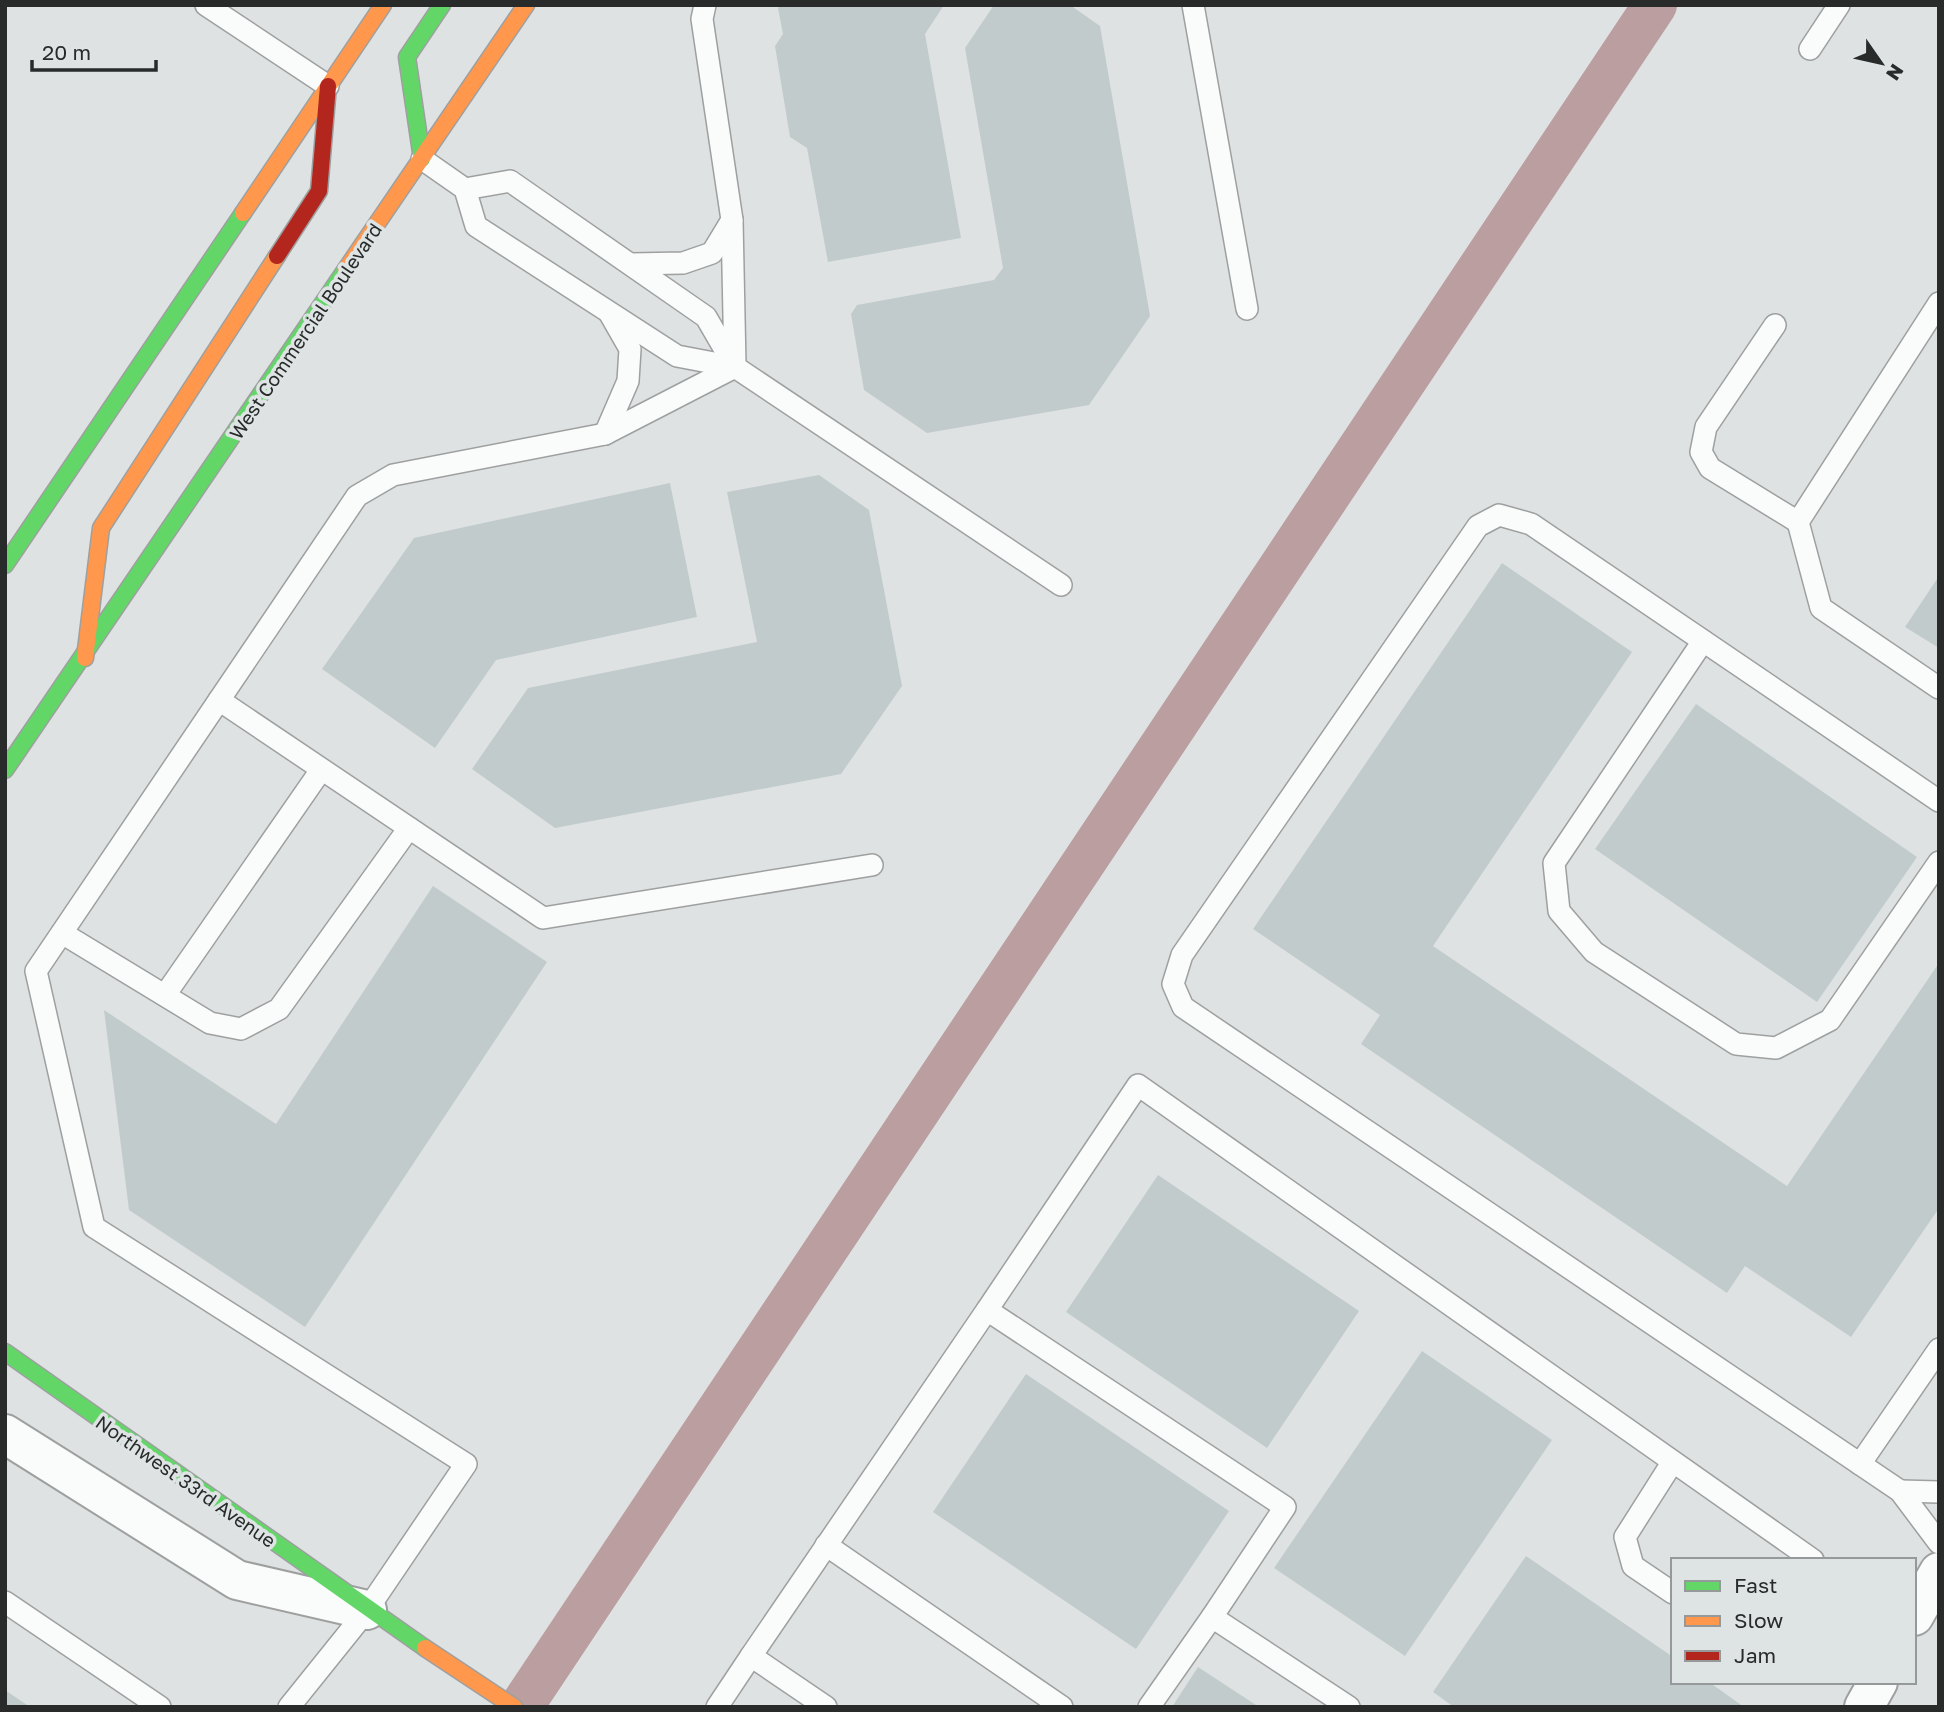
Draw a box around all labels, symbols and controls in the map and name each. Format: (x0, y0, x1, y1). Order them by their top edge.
scale bar (32, 28, 156, 72)
north arrow (1846, 28, 1916, 98)
text: 20 m (42, 39, 91, 65)
text: N (1882, 60, 1909, 85)
street label: West Commercial Boulevard (224, 218, 386, 444)
street label: Northwest 33rd Avenue (92, 1410, 280, 1552)
legend (1671, 1558, 1916, 1684)
text: Fast (1734, 1572, 1777, 1598)
text: Slow (1734, 1607, 1783, 1633)
text: Jam (1734, 1642, 1776, 1668)

